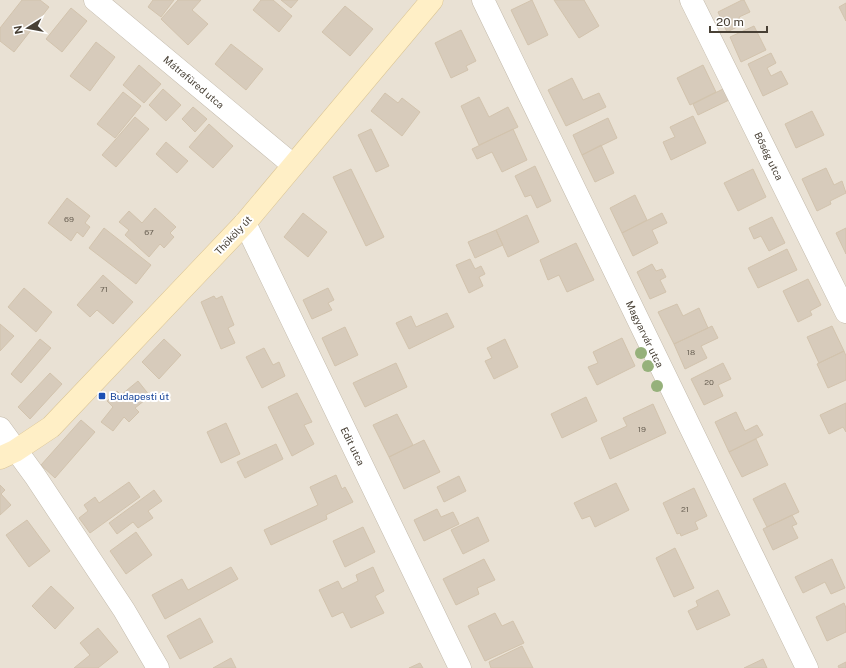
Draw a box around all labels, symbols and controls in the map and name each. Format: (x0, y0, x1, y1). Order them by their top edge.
north arrow (8, 8, 48, 48)
scale bar (710, 8, 767, 34)
text: 20 m (716, 15, 744, 29)
text: N (11, 25, 25, 35)
street label: Mátrafüred utca (161, 53, 227, 111)
street label: Bőség utca (752, 130, 786, 182)
street label: Thököly út (212, 213, 254, 257)
house number: 69 (64, 214, 74, 224)
house number: 67 (144, 227, 154, 237)
house number: 71 (100, 284, 108, 294)
street label: Magyarvár utca (624, 299, 666, 369)
house number: 18 (687, 347, 695, 357)
house number: 20 (704, 377, 714, 387)
place label: Budapesti út (110, 390, 169, 402)
marker: Budapesti út (97, 391, 107, 401)
house number: 19 (638, 424, 646, 434)
street label: Edit utca (339, 425, 367, 467)
house number: 21 (681, 504, 689, 514)

